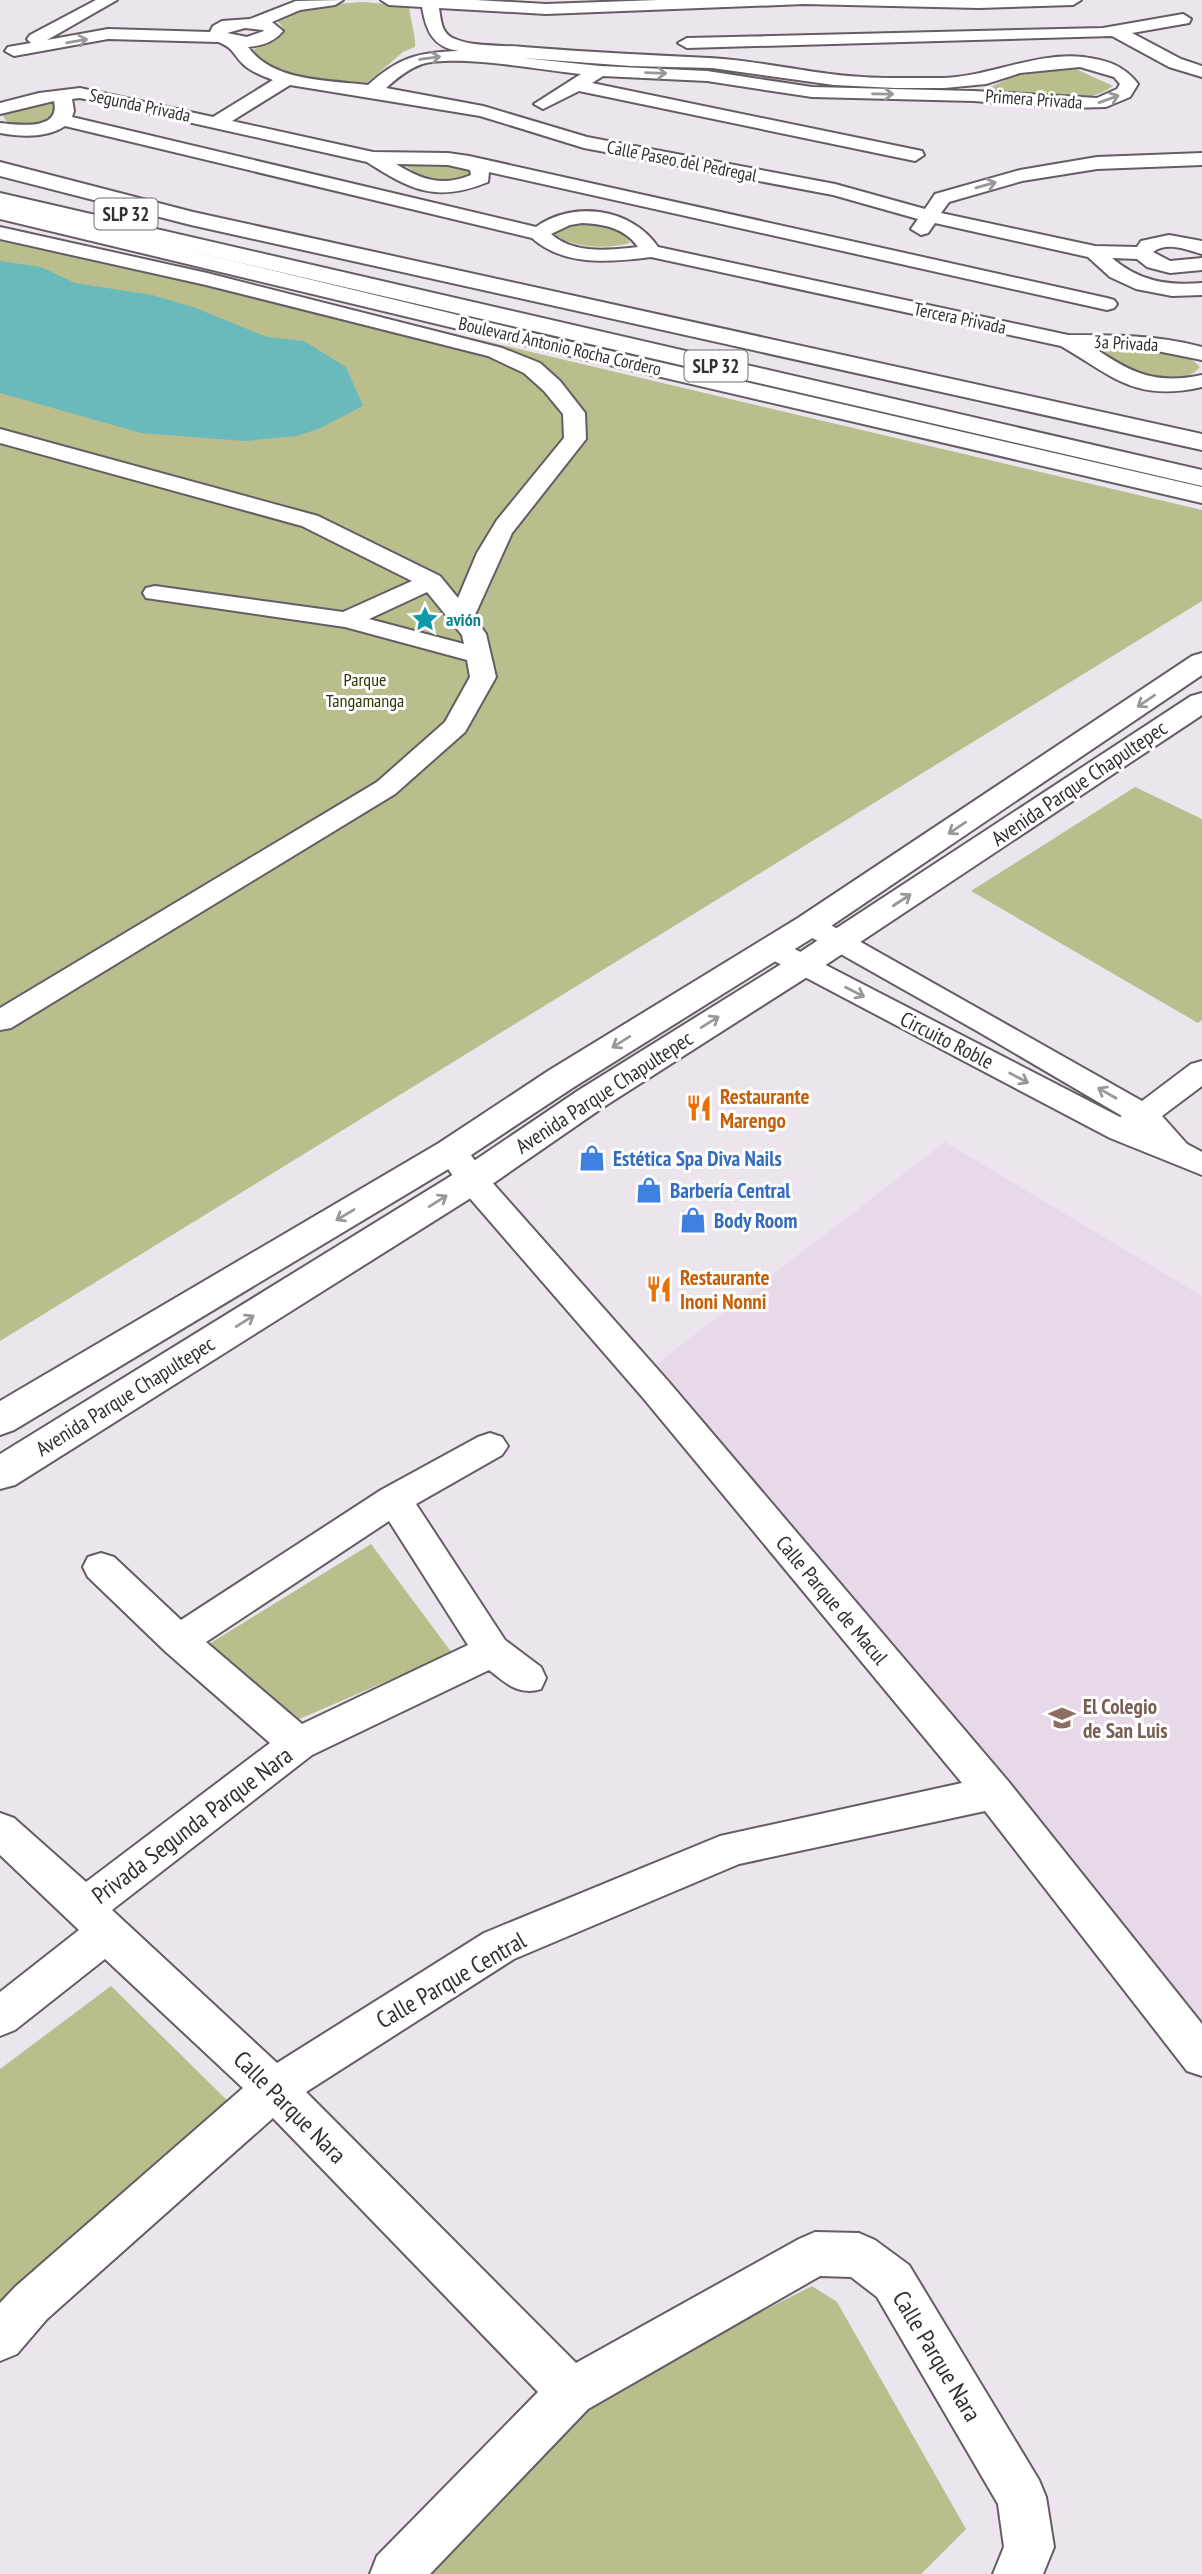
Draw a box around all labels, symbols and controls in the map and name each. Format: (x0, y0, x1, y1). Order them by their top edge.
one-way arrow (65, 34, 88, 47)
one-way arrow (418, 52, 441, 65)
one-way arrow (645, 66, 668, 79)
street label: Segunda Privada (87, 83, 193, 127)
street label: Primera Privada (985, 84, 1083, 114)
one-way arrow (871, 88, 894, 101)
one-way arrow (1097, 92, 1119, 104)
street label: Calle Paseo del Pedregal (605, 135, 760, 187)
one-way arrow (975, 178, 997, 191)
road number: SLP 32 (94, 198, 158, 230)
street label: Tercera Privada (912, 297, 1008, 339)
street label: Boulevard Antonio Rocha Cordero (456, 311, 664, 381)
street label: 3a Privada (1093, 330, 1159, 356)
road number: SLP 32 (684, 350, 748, 382)
place icon: avión (410, 604, 440, 634)
place label: avión (446, 608, 481, 631)
park label: Parque Tangamanga (326, 668, 404, 712)
one-way arrow (1137, 693, 1156, 708)
street label: Avenida Parque Chapultepec (986, 714, 1172, 852)
one-way arrow (948, 820, 967, 835)
one-way arrow (892, 893, 911, 907)
one-way arrow (844, 986, 865, 1000)
street label: Circuito Roble (896, 1005, 998, 1075)
one-way arrow (700, 1015, 720, 1029)
street label: Avenida Parque Chapultepec (510, 1024, 698, 1159)
one-way arrow (611, 1036, 631, 1050)
one-way arrow (1008, 1072, 1029, 1085)
place label: Restaurante Marengo (720, 1083, 810, 1134)
one-way arrow (1098, 1086, 1118, 1100)
restaurant icon: Restaurante Marengo (684, 1093, 714, 1123)
shop icon: Estética Spa Diva Nails (577, 1143, 607, 1173)
place label: Estética Spa Diva Nails (613, 1145, 782, 1172)
shop icon: Barbería Central (634, 1175, 664, 1205)
place label: Barbería Central (670, 1177, 791, 1204)
one-way arrow (428, 1194, 448, 1208)
shop icon: Body Room (678, 1205, 708, 1235)
place label: Body Room (714, 1207, 797, 1234)
one-way arrow (335, 1208, 355, 1222)
place label: Restaurante Inoni Nonni (680, 1264, 770, 1315)
restaurant icon: Restaurante Inoni Nonni (644, 1274, 674, 1304)
one-way arrow (235, 1314, 255, 1328)
street label: Avenida Parque Chapultepec (30, 1330, 220, 1462)
street label: Calle Parque de Macul (770, 1530, 894, 1670)
place label: El Colegio de San Luis (1083, 1693, 1168, 1744)
school or university icon: El Colegio de San Luis (1047, 1703, 1077, 1733)
street label: Privada Segunda Parque Nara (86, 1739, 298, 1911)
street label: Calle Parque Central (371, 1924, 532, 2035)
street label: Calle Parque Nara (227, 2044, 353, 2170)
street label: Calle Parque Nara (886, 2285, 988, 2427)

